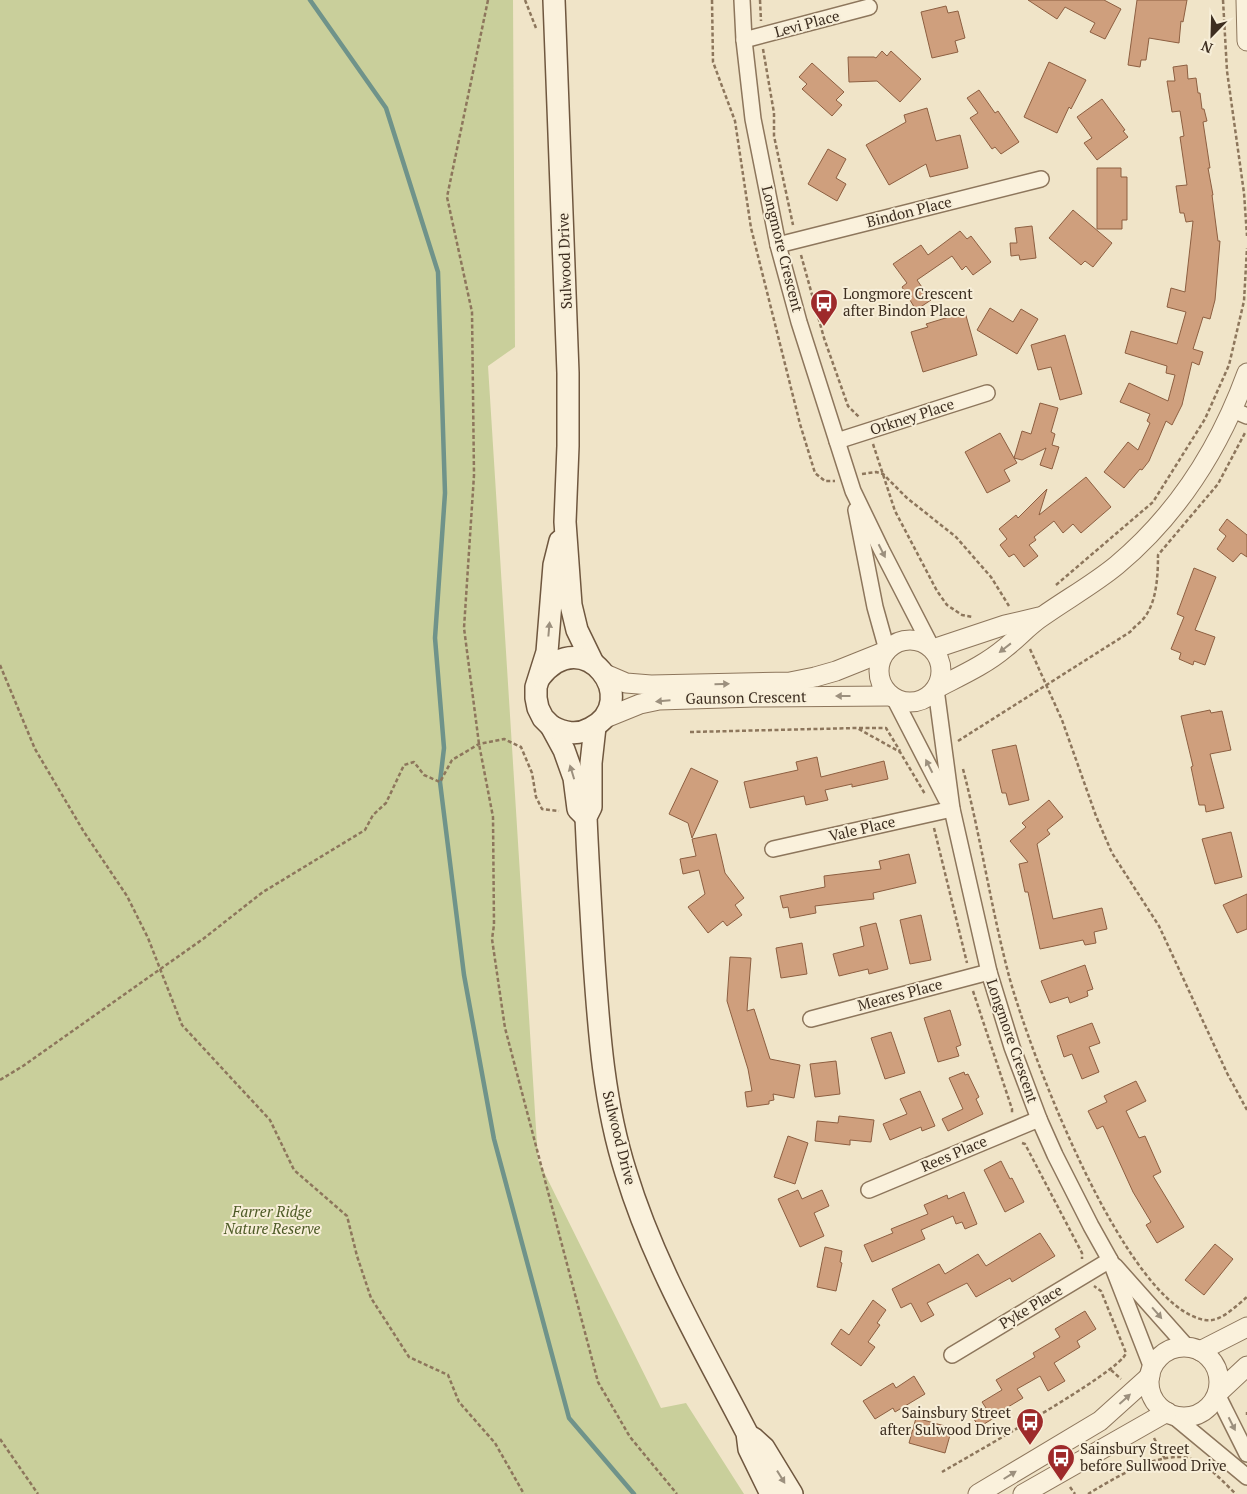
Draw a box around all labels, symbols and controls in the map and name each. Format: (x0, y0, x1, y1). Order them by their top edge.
street label: Levi Place (772, 5, 841, 41)
north arrow (1187, 10, 1237, 60)
text: N (1198, 36, 1215, 58)
street label: Longmore Crescent (758, 183, 808, 315)
street label: Bindon Place (864, 191, 953, 231)
street label: Sulwood Drive (552, 213, 576, 309)
place label: Longmore Crescent after Bindon Place (843, 283, 973, 320)
bus stop icon: Longmore Crescent after Bindon Place (809, 288, 839, 327)
street label: Orkney Place (867, 393, 956, 439)
one-way arrow (878, 544, 886, 558)
one-way arrow (545, 621, 553, 637)
one-way arrow (998, 643, 1011, 654)
one-way arrow (714, 680, 730, 688)
street label: Gaunson Crescent (685, 686, 807, 708)
one-way arrow (834, 693, 850, 701)
one-way arrow (654, 697, 670, 705)
one-way arrow (925, 758, 933, 773)
one-way arrow (567, 765, 575, 780)
street label: Vale Place (827, 811, 897, 845)
street label: Meares Place (855, 973, 944, 1015)
street label: Longmore Crescent (982, 976, 1044, 1106)
street label: Sulwood Drive (599, 1089, 641, 1187)
street label: Rees Place (918, 1130, 990, 1176)
park label: Farrer Ridge Nature Reserve (223, 1201, 320, 1238)
street label: Pyke Place (995, 1279, 1066, 1333)
one-way arrow (1152, 1307, 1163, 1320)
one-way arrow (1118, 1393, 1131, 1404)
place label: Sainsbury Street after Sulwood Drive (880, 1402, 1011, 1439)
bus stop icon: Sainsbury Street after Sulwood Drive (1015, 1407, 1045, 1446)
one-way arrow (1228, 1417, 1236, 1431)
place label: Sainsbury Street before Sullwood Drive (1080, 1438, 1227, 1475)
bus stop icon: Sainsbury Street before Sullwood Drive (1046, 1443, 1076, 1482)
one-way arrow (776, 1470, 786, 1483)
one-way arrow (1004, 1470, 1017, 1479)

